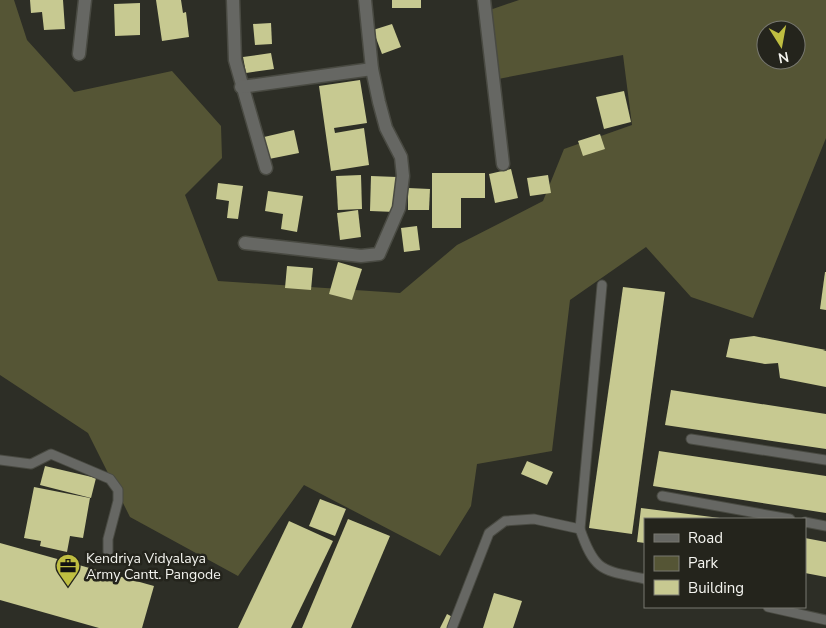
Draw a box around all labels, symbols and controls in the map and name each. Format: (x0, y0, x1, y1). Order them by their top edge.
north arrow (756, 20, 806, 70)
text: N (776, 47, 790, 68)
legend (644, 518, 806, 608)
text: Road (688, 528, 723, 548)
place label: Kendriya Vidyalaya Army Cantt. Pangode (86, 549, 221, 584)
office icon: Kendriya Vidyalaya Army Cantt. Pangode (55, 553, 81, 587)
text: Park (688, 553, 718, 573)
text: Building (688, 578, 744, 598)

